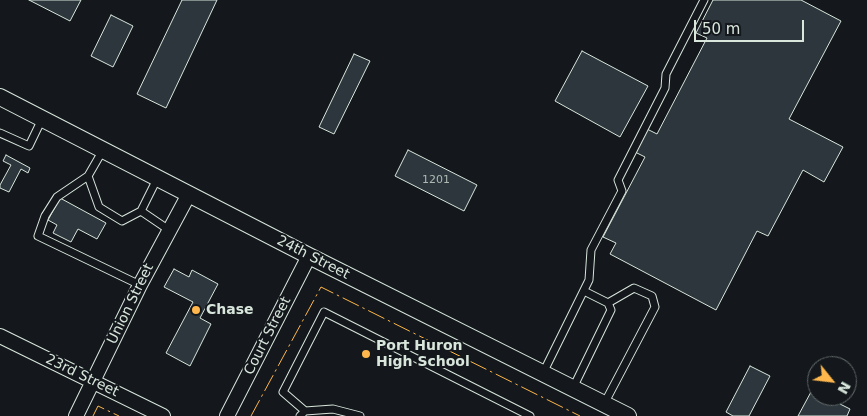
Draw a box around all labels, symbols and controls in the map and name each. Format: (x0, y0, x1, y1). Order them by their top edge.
scale bar (697, 10, 807, 42)
text: 50 m (702, 20, 740, 38)
house number: 1201 (422, 173, 450, 187)
street label: 24th Street (274, 233, 352, 283)
street label: Union Street (104, 261, 158, 347)
street label: Court Street (241, 294, 295, 378)
place label: Chase (206, 302, 254, 318)
marker: Chase (190, 304, 202, 316)
place label: Port Huron High School (376, 338, 470, 371)
marker: Port Huron High School (360, 348, 372, 360)
street label: 23rd Street (43, 351, 121, 401)
north arrow (807, 356, 857, 406)
text: N (834, 379, 854, 397)

